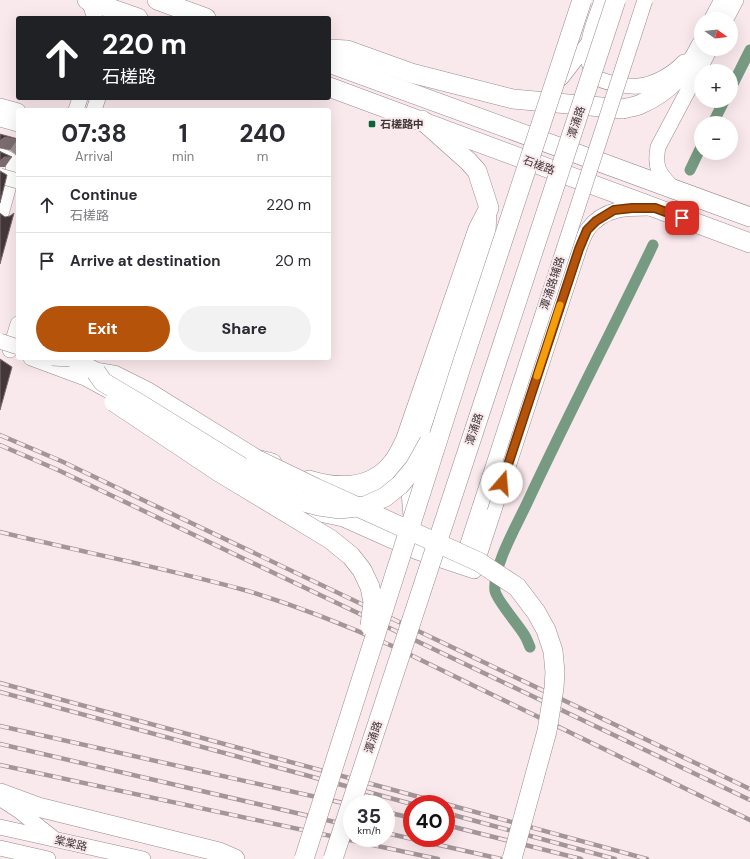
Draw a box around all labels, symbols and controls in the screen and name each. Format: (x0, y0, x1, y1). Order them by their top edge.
north arrow (694, 12, 738, 56)
map controls (694, 12, 738, 160)
text: 220 m (102, 26, 187, 63)
icon: ahead (36, 32, 88, 84)
button: + (694, 64, 738, 108)
text: 石槎路 (102, 65, 156, 89)
street label: 潭涌路 (564, 104, 588, 140)
button: − (694, 116, 738, 160)
place label: 石槎路中 (380, 117, 424, 131)
text: 07:38 (61, 118, 127, 149)
text: 1 (179, 118, 188, 149)
text: 240 (239, 118, 286, 149)
marker: 石槎路中 (367, 119, 377, 129)
text: Arrival (75, 148, 113, 165)
text: min (172, 148, 194, 165)
text: m (257, 148, 268, 165)
street label: 石槎路 (521, 153, 557, 177)
text: Continue (70, 185, 138, 205)
icon: ahead (36, 194, 58, 216)
text: 220 m (266, 195, 311, 215)
pin (665, 201, 699, 235)
text: 石槎路 (70, 207, 109, 224)
icon: arrive (671, 207, 693, 229)
icon: arrive (36, 250, 58, 272)
text: Arrive at destination (70, 251, 221, 271)
text: 20 m (275, 251, 311, 271)
street label: 潭涌路辅路 (537, 255, 567, 311)
button: Exit (36, 306, 170, 352)
button: Share (178, 306, 311, 352)
street label: 潭涌路 (462, 411, 486, 447)
position arrow (481, 462, 523, 504)
street label: 潭涌路 (361, 719, 385, 755)
speed limit sign: 40 (403, 795, 455, 847)
text: 35 (357, 803, 381, 829)
text: km/h (357, 824, 381, 837)
street label: 棠棠路 (53, 832, 89, 854)

